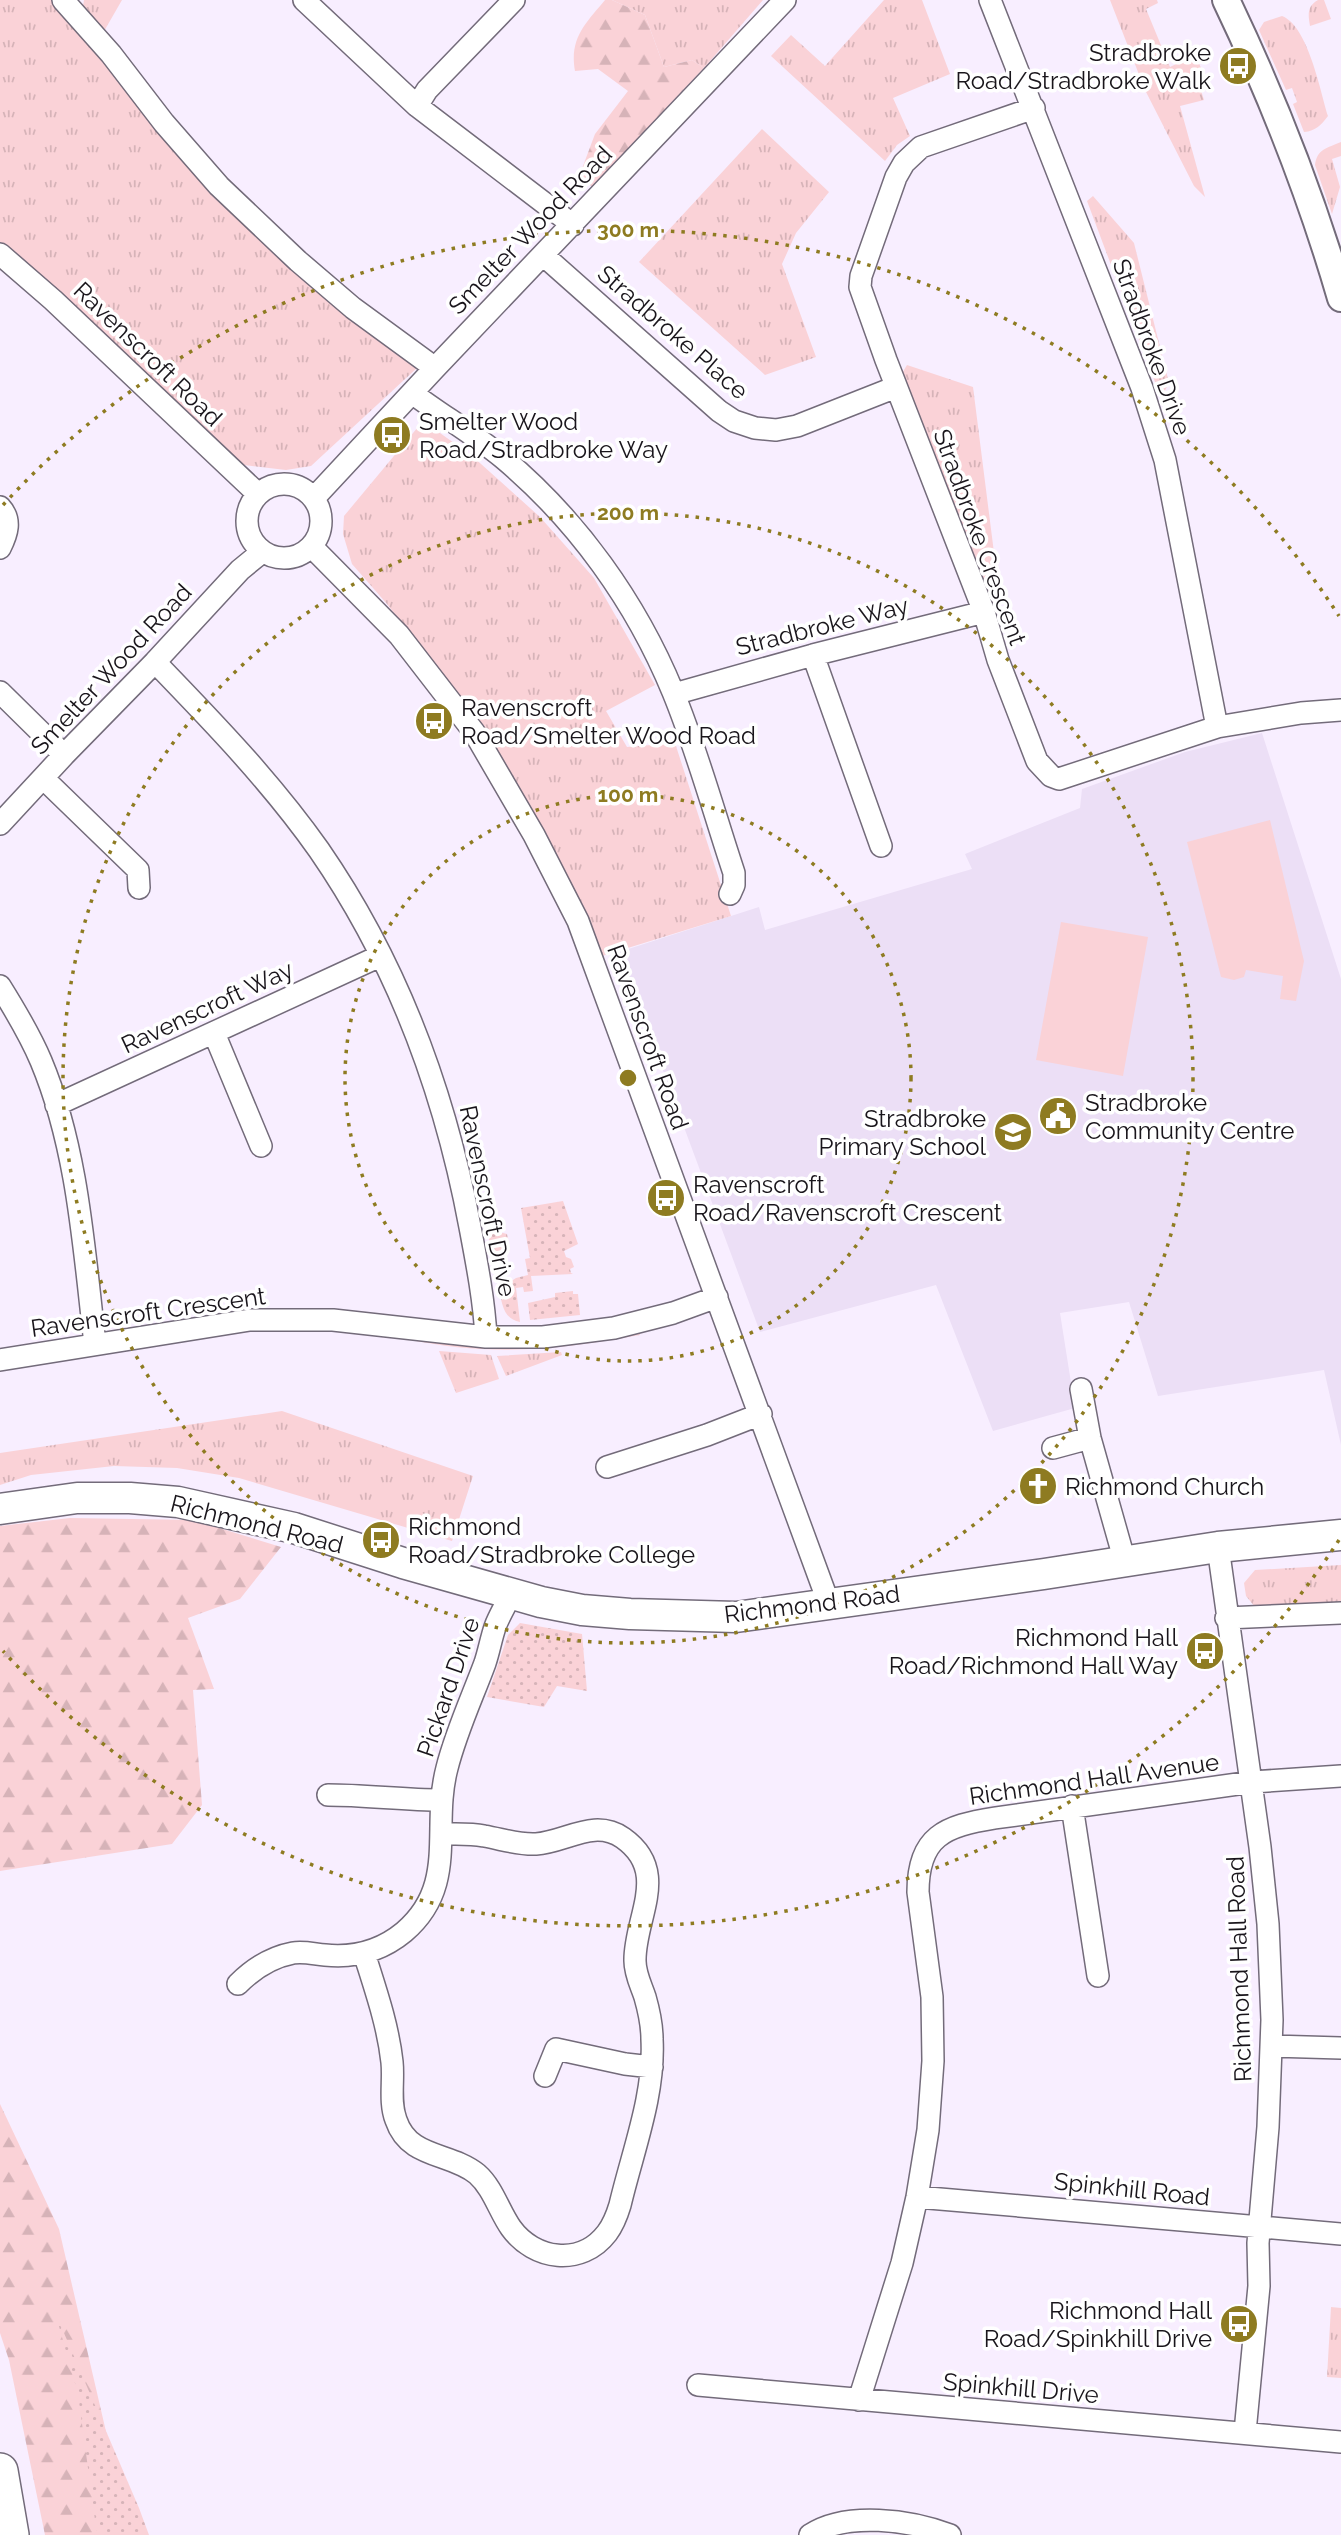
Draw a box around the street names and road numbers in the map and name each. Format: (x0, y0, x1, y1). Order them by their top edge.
street label: Smelter Wood Road (442, 140, 618, 320)
street label: Stradbroke Drive (1107, 255, 1197, 439)
street label: Stradbroke Place (592, 259, 754, 405)
street label: Ravenscroft Road (68, 276, 228, 432)
street label: Stradbroke Crescent (927, 425, 1033, 649)
street label: Smelter Wood Road (24, 578, 198, 760)
street label: Stradbroke Way (733, 591, 911, 661)
street label: Ravenscroft Road (601, 940, 695, 1134)
street label: Ravenscroft Way (116, 954, 298, 1060)
street label: Ravenscroft Drive (454, 1103, 522, 1299)
street label: Ravenscroft Crescent (29, 1281, 267, 1343)
street label: Richmond Road (168, 1489, 346, 1559)
street label: Richmond Road (722, 1579, 902, 1629)
street label: Pickard Drive (411, 1613, 485, 1761)
street label: Richmond Hall Avenue (967, 1747, 1221, 1811)
street label: Richmond Hall Road (1221, 1856, 1257, 2082)
street label: Spinkhill Road (1053, 2166, 1211, 2212)
street label: Spinkhill Drive (942, 2367, 1100, 2409)

